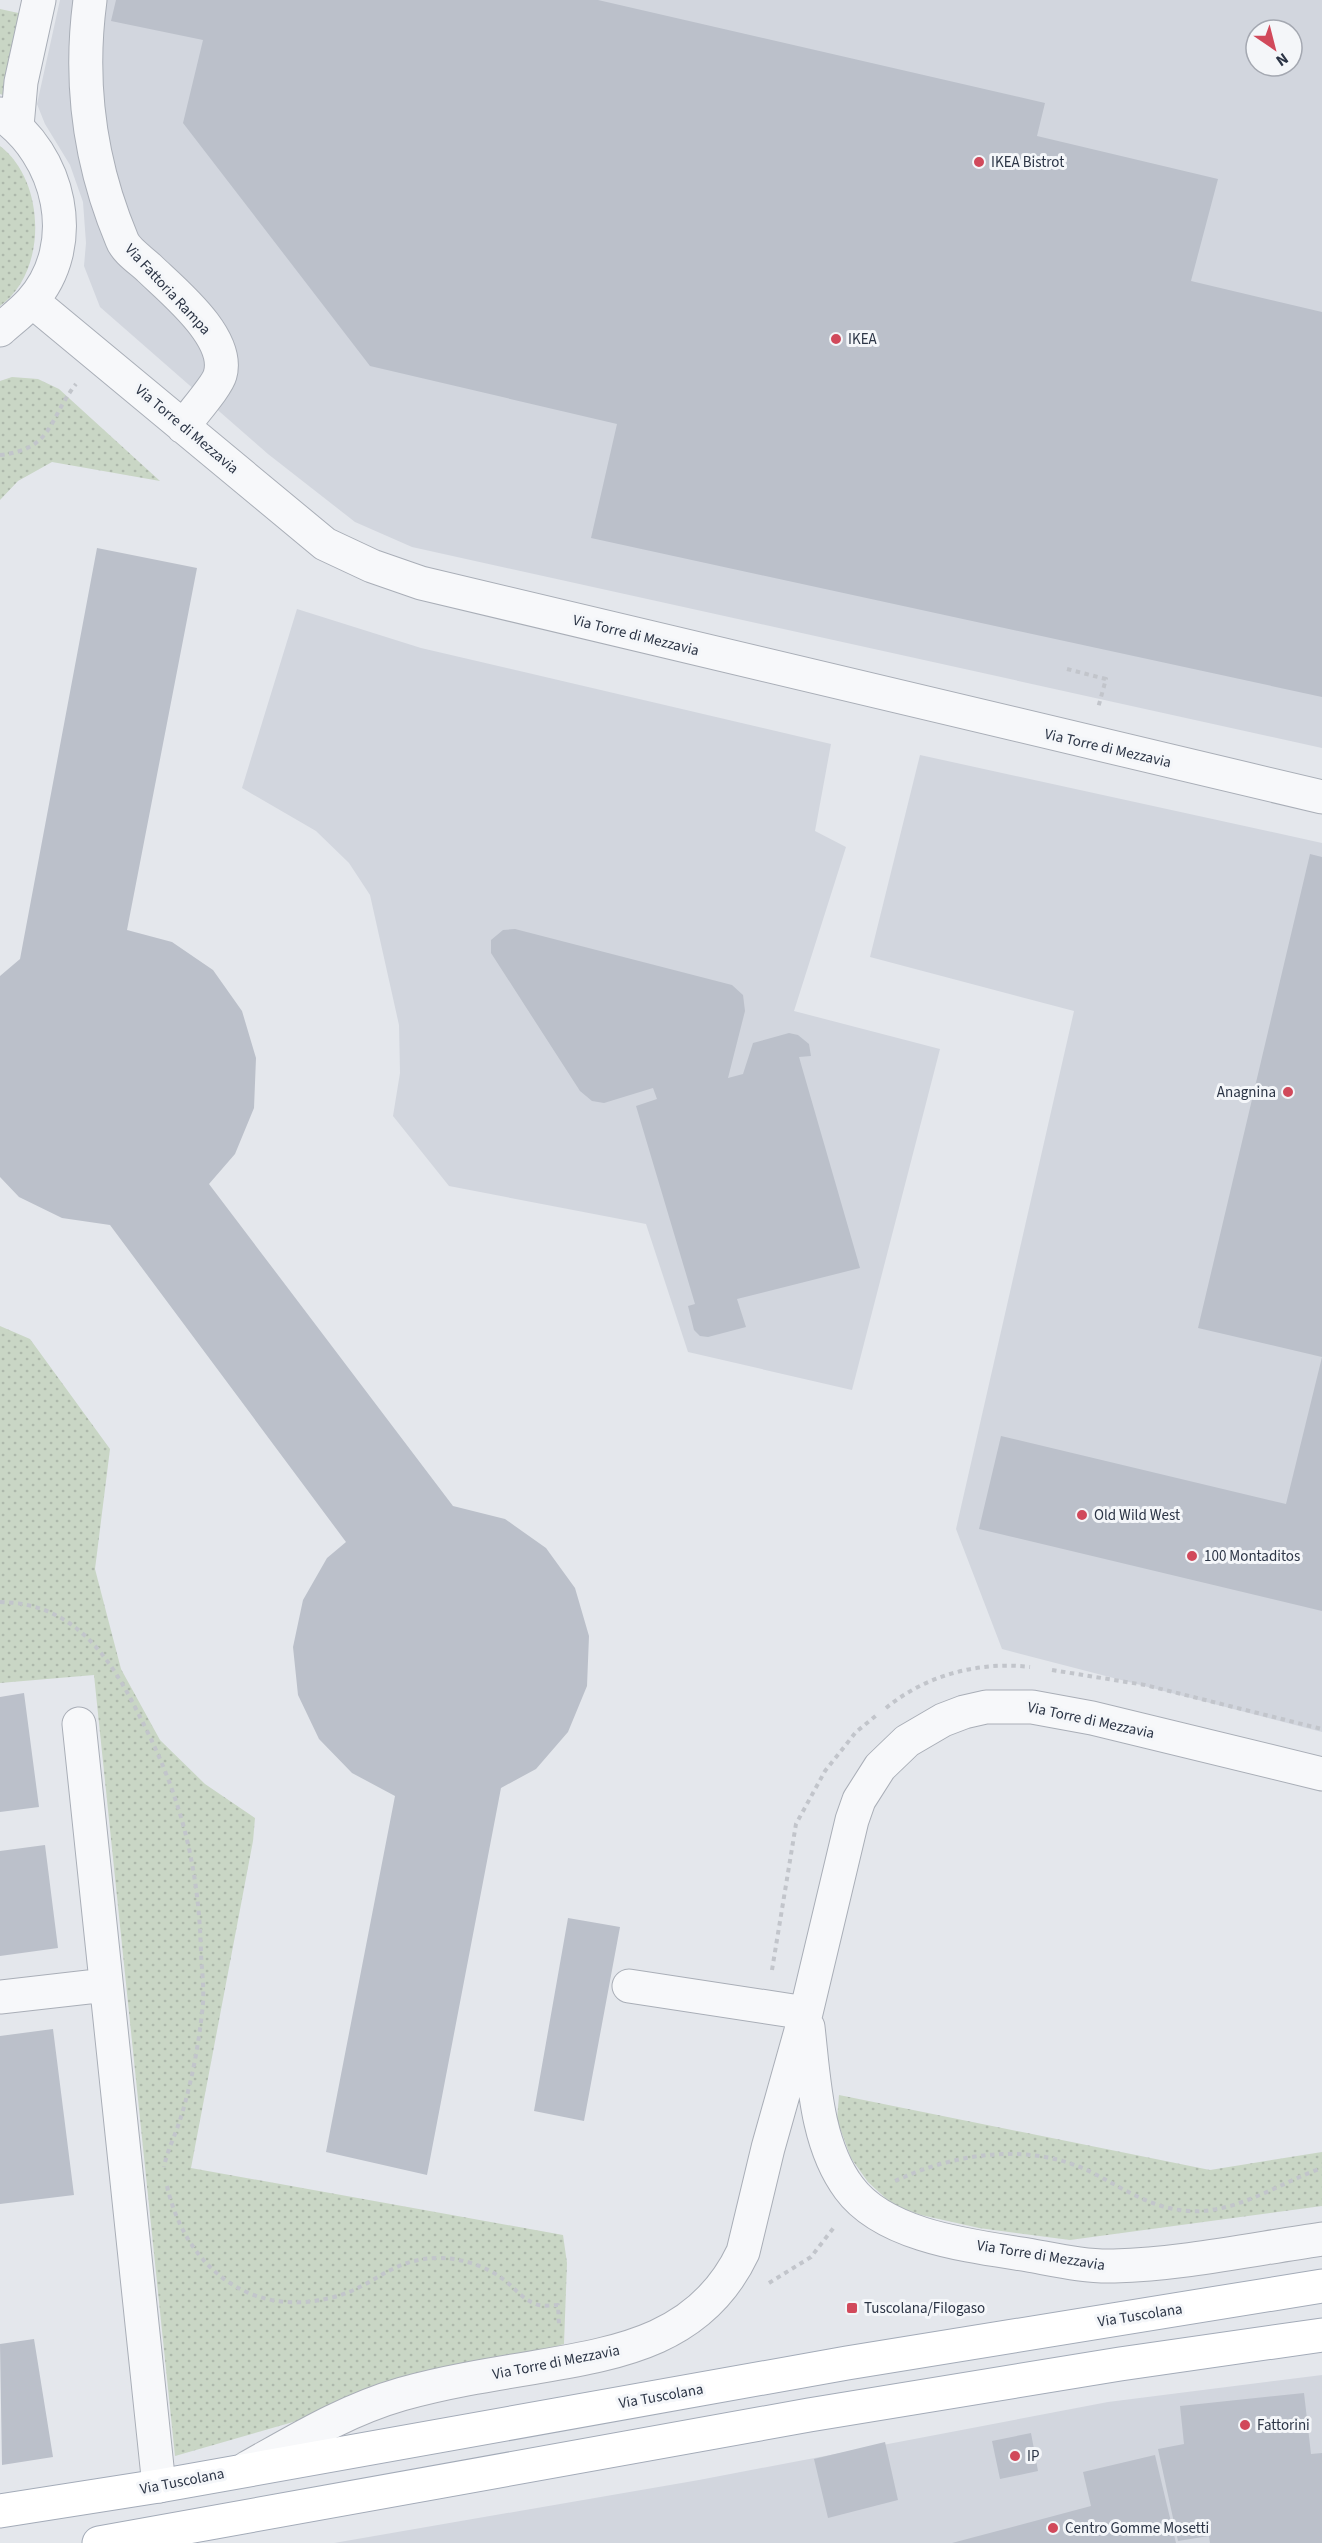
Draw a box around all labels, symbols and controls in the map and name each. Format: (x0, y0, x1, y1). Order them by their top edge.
north arrow (1244, 18, 1304, 78)
text: N (1271, 47, 1293, 72)
place label: IKEA Bistrot (991, 152, 1064, 173)
marker: IKEA Bistrot (972, 155, 986, 169)
street label: Via Fattoria Rampa (120, 239, 215, 340)
place label: IKEA (848, 329, 878, 350)
marker: IKEA (829, 332, 843, 346)
street label: Via Torre di Mezzavia (130, 380, 243, 479)
street label: Via Torre di Mezzavia (571, 610, 701, 661)
street label: Via Torre di Mezzavia (1042, 724, 1173, 773)
place label: Anagnina (1217, 1082, 1276, 1103)
marker: Anagnina (1281, 1085, 1295, 1099)
place label: Old Wild West (1094, 1505, 1180, 1526)
marker: Old Wild West (1075, 1508, 1089, 1522)
place label: 100 Montaditos (1204, 1546, 1300, 1567)
marker: 100 Montaditos (1185, 1549, 1199, 1563)
street label: Via Torre di Mezzavia (1025, 1697, 1156, 1744)
street label: Via Torre di Mezzavia (975, 2235, 1106, 2276)
place label: Tuscolana/Filogaso (864, 2298, 985, 2319)
street label: Via Tuscolana (1096, 2298, 1184, 2333)
marker: Tuscolana/Filogaso (845, 2301, 859, 2315)
street label: Via Torre di Mezzavia (491, 2340, 622, 2385)
street label: Via Tuscolana (617, 2379, 705, 2414)
place label: Fattorini (1257, 2415, 1310, 2436)
marker: Fattorini (1238, 2418, 1252, 2432)
place label: IP (1027, 2446, 1039, 2467)
marker: IP (1008, 2449, 1022, 2463)
street label: Via Tuscolana (138, 2463, 226, 2500)
place label: Centro Gomme Mosetti (1065, 2518, 1209, 2539)
marker: Centro Gomme Mosetti (1046, 2521, 1060, 2535)

